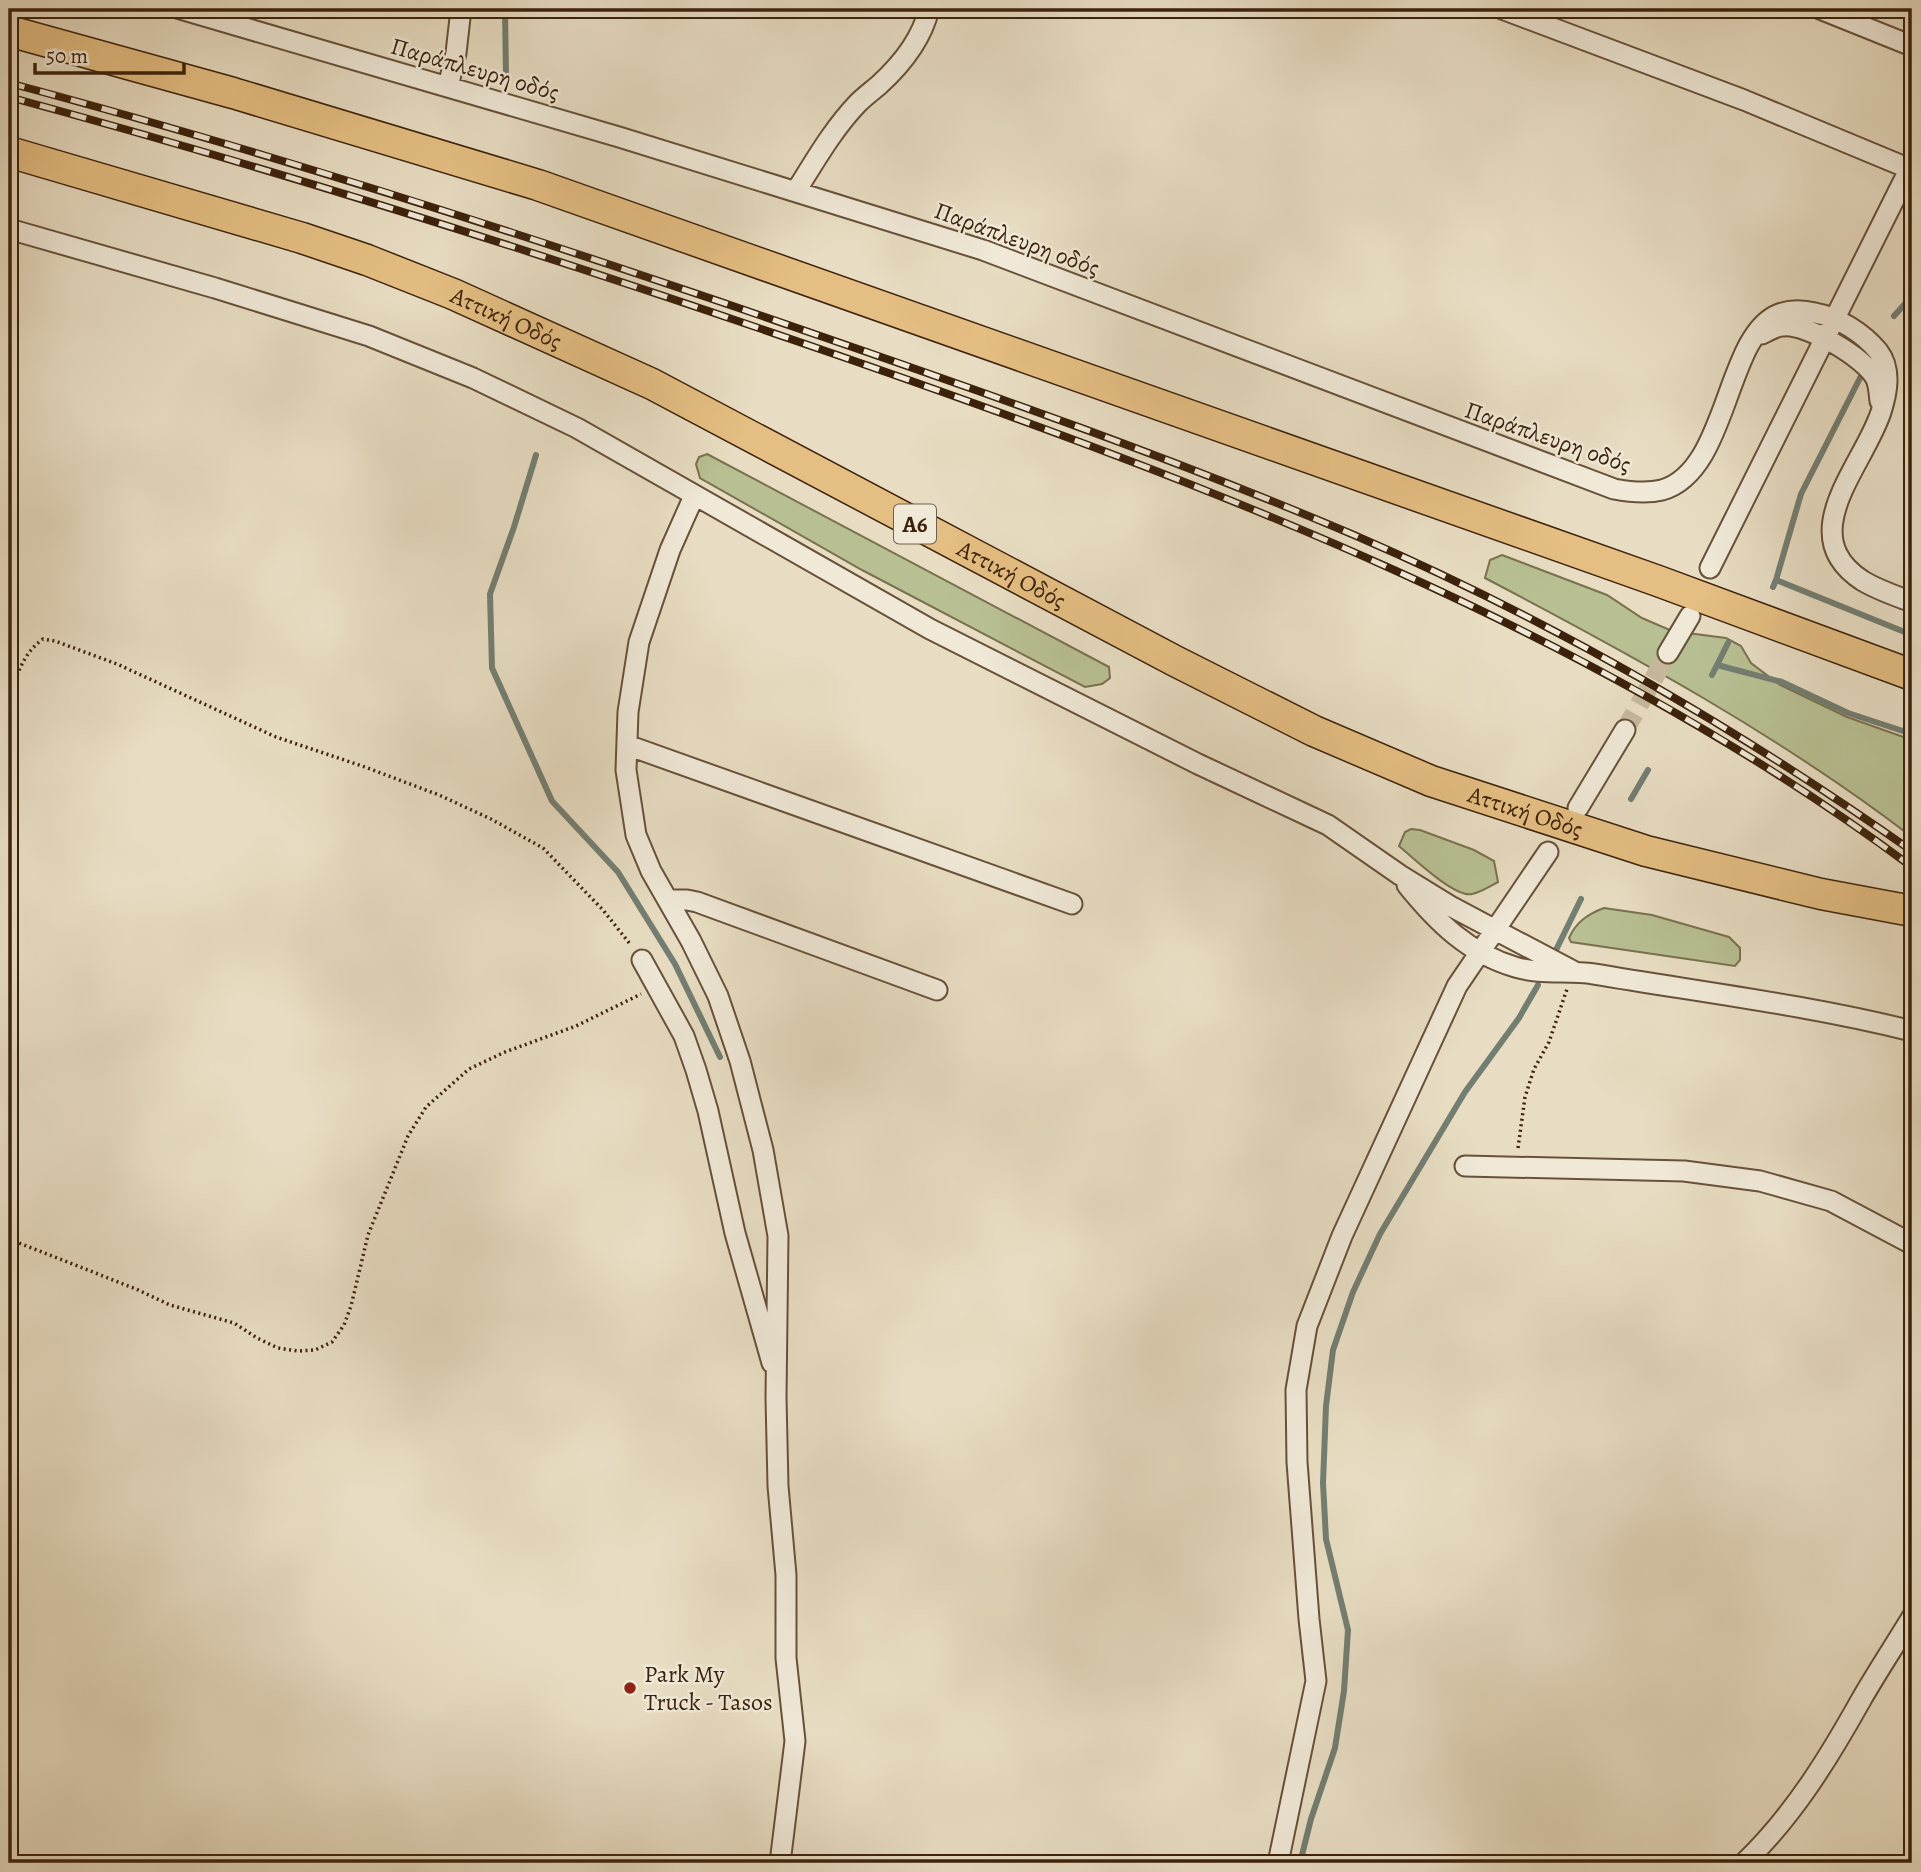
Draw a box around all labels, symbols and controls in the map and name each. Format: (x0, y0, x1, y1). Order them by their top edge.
street label: Παράπλευρη οδός (387, 30, 563, 108)
scale bar (35, 32, 184, 76)
text: 50 m (46, 42, 88, 70)
street label: Παράπλευρη οδός (930, 194, 1104, 284)
street label: Αττική Οδός (445, 279, 567, 357)
street label: Παράπλευρη οδός (1461, 394, 1635, 480)
road number: Α6 (894, 504, 936, 544)
street label: Αττική Οδός (951, 532, 1072, 617)
street label: Αττική Οδός (1463, 778, 1587, 845)
place label: Park My Truck - Tasos (644, 1658, 773, 1718)
marker: Park My Truck - Tasos (622, 1680, 638, 1696)

